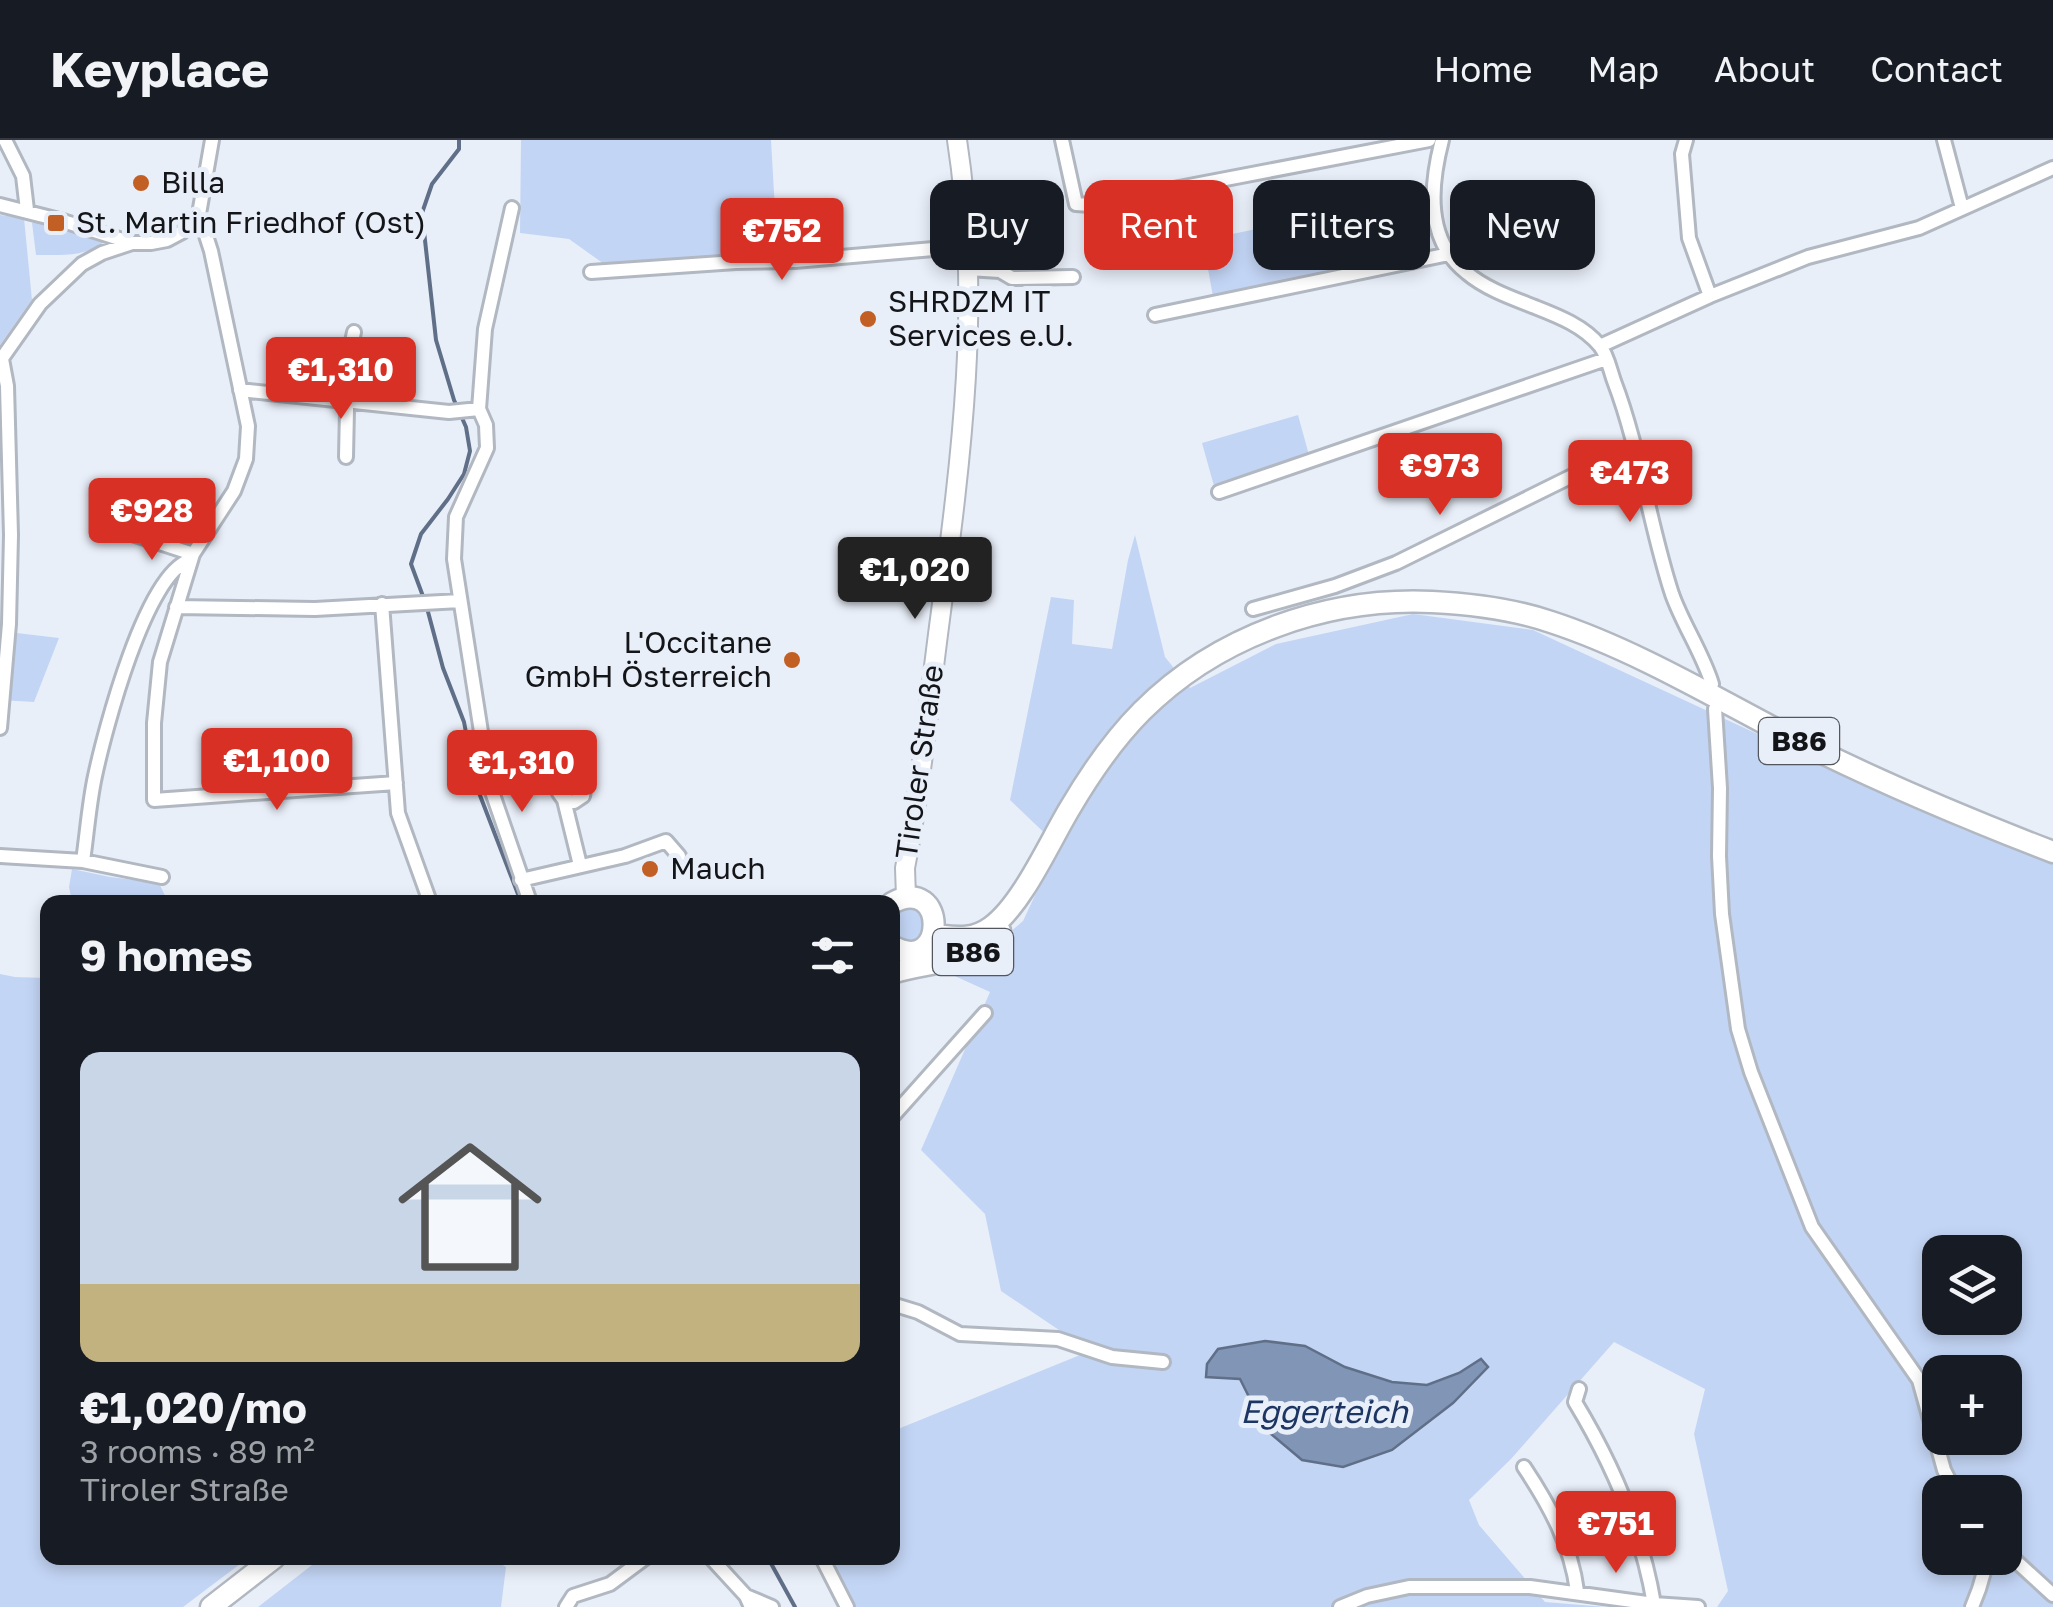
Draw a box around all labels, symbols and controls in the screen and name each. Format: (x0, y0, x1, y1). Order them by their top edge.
text: Keyplace (50, 40, 269, 98)
text: Home (1434, 48, 1533, 90)
text: Map (1588, 48, 1659, 90)
text: About (1714, 48, 1815, 90)
text: Contact (1870, 48, 2003, 90)
place label: Billa (161, 164, 225, 200)
marker: Billa (130, 172, 152, 194)
chip: Buy (930, 180, 1064, 270)
chip: Rent (1084, 180, 1233, 270)
chip: Filters (1253, 180, 1430, 270)
chip: New (1450, 180, 1595, 270)
pin: €752 (723, 198, 841, 283)
place label: St. Martin Friedhof (Ost) (76, 204, 426, 240)
text: €752 (742, 211, 822, 249)
marker: St. Martin Friedhof (Ost) (45, 212, 67, 234)
place label: SHRDZM IT Services e.U. (888, 283, 1074, 353)
marker: SHRDZM IT Services e.U. (857, 308, 879, 330)
pin: €1,310 (260, 337, 422, 422)
text: €1,310 (288, 350, 394, 388)
pin: €973 (1381, 433, 1499, 518)
pin: €473 (1571, 440, 1689, 525)
text: €973 (1400, 446, 1480, 484)
text: €473 (1590, 453, 1670, 491)
pin: €928 (93, 478, 211, 563)
text: €928 (111, 491, 193, 529)
pin: €1,020 (834, 537, 996, 622)
text: €1,020 (860, 550, 970, 588)
place label: L'Occitane GmbH Österreich (525, 624, 772, 694)
marker: L'Occitane GmbH Österreich (781, 649, 803, 671)
street label: Tiroler Straße (888, 662, 950, 861)
road number: B86 (1759, 718, 1839, 764)
pin: €1,100 (196, 728, 358, 813)
pin: €1,310 (441, 730, 603, 815)
text: €1,100 (223, 741, 331, 779)
text: €1,310 (469, 743, 575, 781)
place label: Mauch (670, 850, 766, 886)
marker: Mauch (639, 858, 661, 880)
icon: filters (805, 928, 860, 983)
road number: B86 (933, 929, 1013, 975)
text: 9 homes (80, 930, 253, 980)
icon: home (380, 1117, 560, 1297)
map controls (1922, 1235, 2022, 1575)
button: layers (1922, 1235, 2022, 1335)
button: + (1922, 1355, 2022, 1455)
text: €1,020/mo (80, 1382, 307, 1432)
water label: Eggerteich (1240, 1392, 1409, 1430)
text: 3 rooms · 89 m² (80, 1432, 315, 1470)
text: Tiroler Straße (80, 1470, 289, 1508)
button: − (1922, 1475, 2022, 1575)
pin: €751 (1557, 1491, 1675, 1576)
text: €751 (1578, 1504, 1654, 1542)

